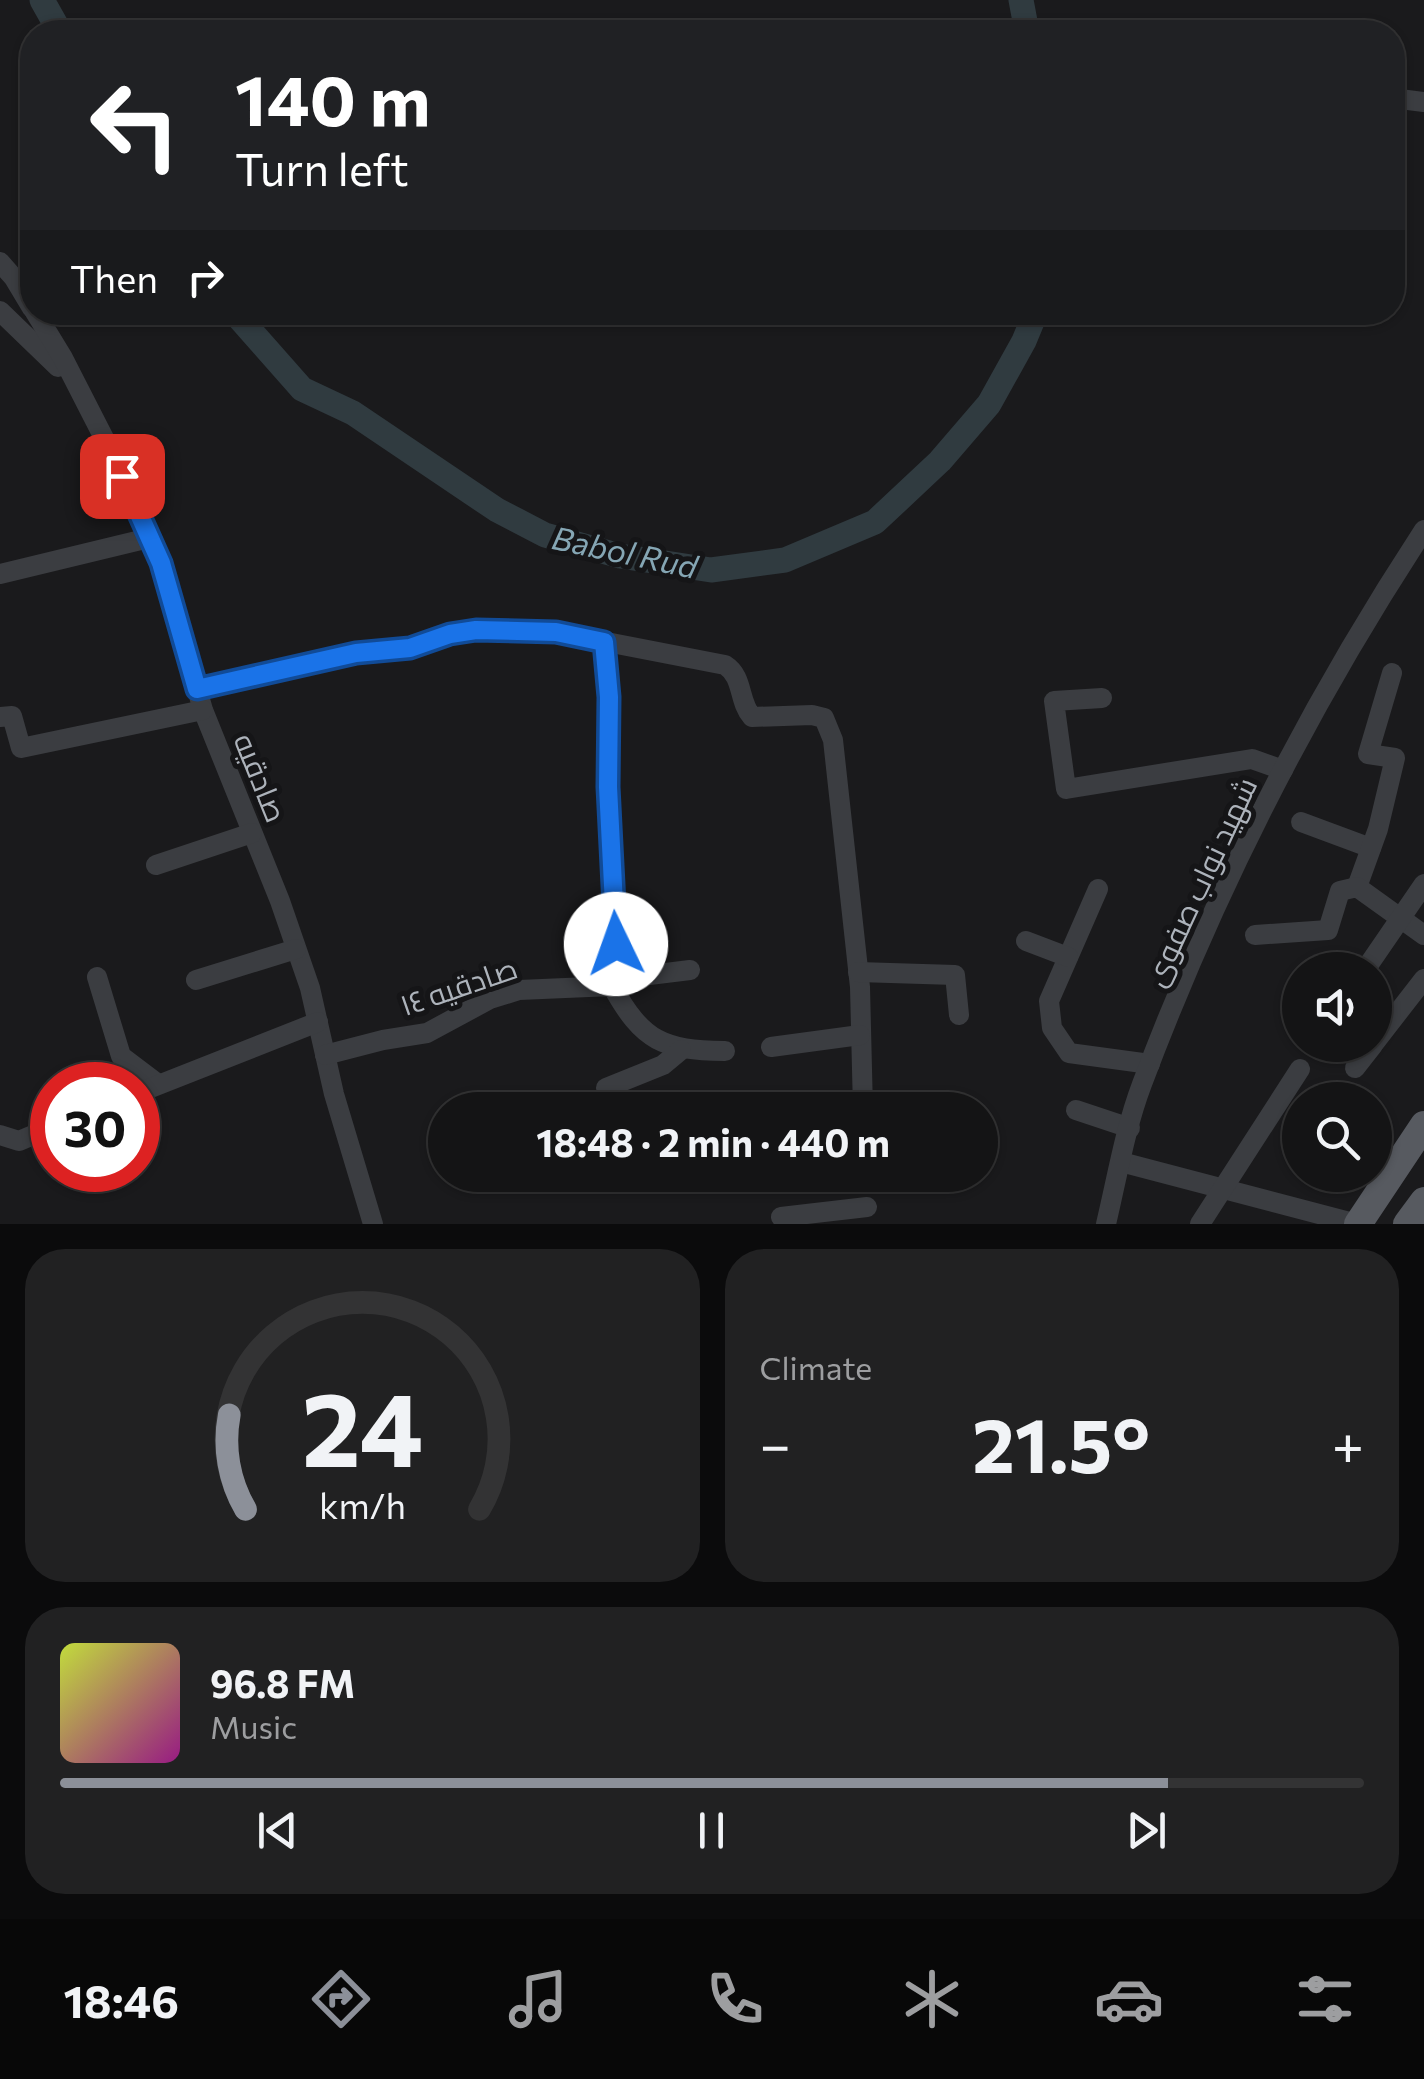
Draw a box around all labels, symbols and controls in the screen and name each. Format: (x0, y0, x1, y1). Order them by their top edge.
text: 140 m (235, 55, 431, 140)
icon: left (70, 60, 200, 190)
text: Turn left (235, 140, 409, 195)
icon: right (178, 250, 233, 305)
text: Then (70, 254, 158, 301)
pin (80, 434, 165, 519)
icon: arrive (95, 449, 150, 504)
water label: Babol Rud (549, 516, 703, 586)
street label: صادقیه (228, 727, 296, 827)
street label: شهید نواب صفوی (1134, 771, 1265, 992)
position arrow (564, 892, 668, 996)
street label: صادقيه ١٤ (395, 948, 521, 1022)
map controls (1282, 952, 1392, 1192)
button: sound (1282, 952, 1392, 1062)
speed limit sign: 30 (30, 1062, 160, 1192)
button: search (1282, 1082, 1392, 1192)
text: 18:48 · 2 min · 440 m (536, 1118, 890, 1165)
text: Climate (760, 1347, 872, 1387)
text: 24 (301, 1361, 423, 1488)
text: 21.5° (972, 1397, 1150, 1488)
text: − (760, 1409, 791, 1476)
text: + (1332, 1409, 1364, 1476)
text: km/h (319, 1483, 406, 1526)
text: 96.8 FM (210, 1659, 355, 1706)
text: Music (210, 1706, 297, 1746)
icon: previous (250, 1803, 305, 1858)
icon: pause (684, 1803, 739, 1858)
icon: next (1119, 1803, 1174, 1858)
icon: directions (306, 1964, 376, 2034)
icon: music (503, 1964, 573, 2034)
icon: phone (700, 1964, 770, 2034)
icon: climate (897, 1964, 967, 2034)
icon: car (1094, 1964, 1164, 2034)
icon: filters (1290, 1964, 1360, 2034)
text: 18:46 (63, 1972, 179, 2027)

